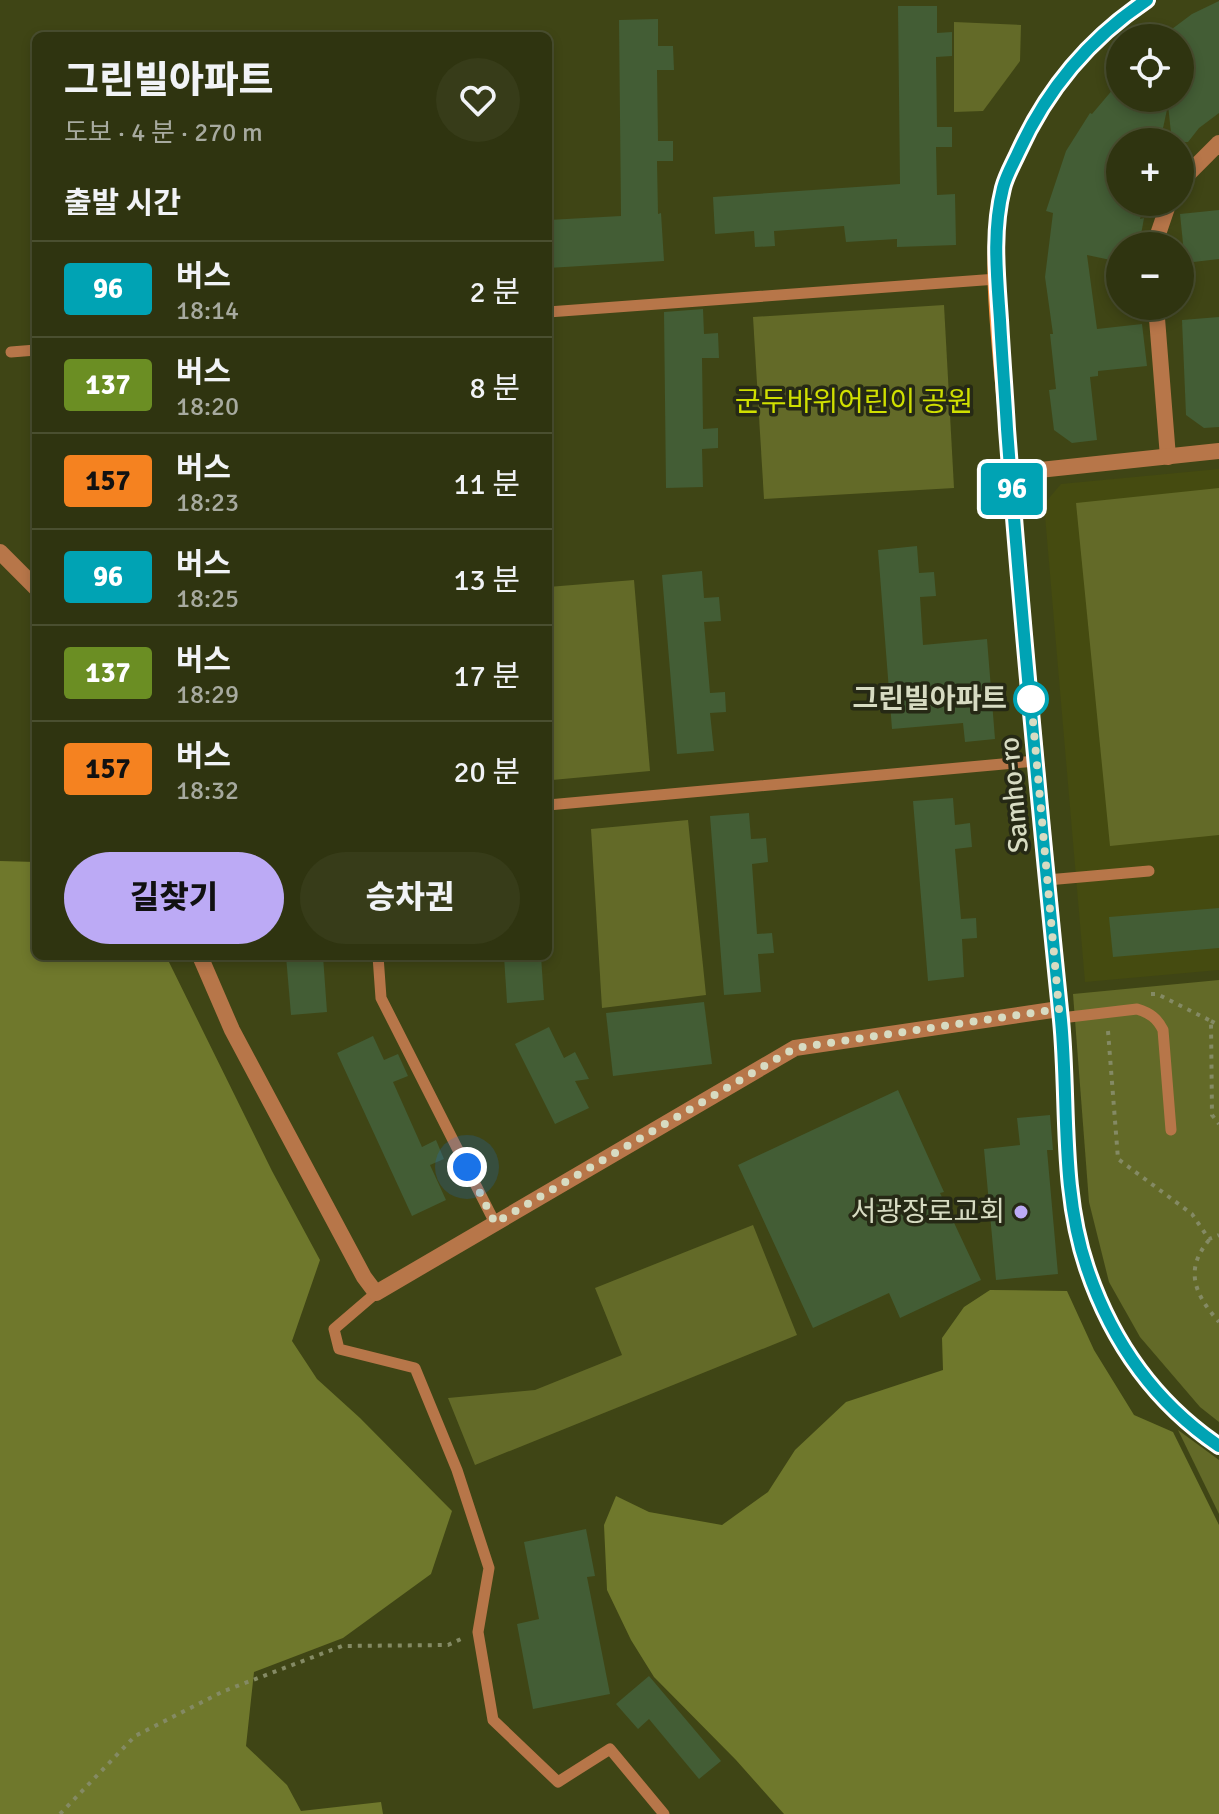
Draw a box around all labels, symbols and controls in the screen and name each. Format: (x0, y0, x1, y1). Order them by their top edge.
map controls (1106, 24, 1194, 320)
button: locate (1106, 24, 1194, 112)
text: 그린빌아파트 (64, 57, 274, 104)
button: heart (436, 58, 520, 142)
text: 도보 · 4 분 · 270 m (64, 117, 263, 149)
button: + (1106, 128, 1194, 216)
text: 출발 시간 (64, 185, 181, 222)
button: − (1106, 232, 1194, 320)
text: 버스 (176, 258, 231, 295)
text: 96 (93, 272, 123, 306)
text: 2 분 (470, 274, 520, 311)
text: 18:14 (176, 295, 239, 327)
text: 버스 (176, 354, 231, 391)
text: 137 (85, 368, 131, 402)
text: 8 분 (470, 370, 520, 407)
park label: 군두바위어린이 공원 (735, 385, 973, 419)
text: 18:20 (176, 391, 239, 423)
text: 버스 (176, 450, 231, 487)
line badge: 96 (976, 463, 1048, 515)
text: 157 (85, 464, 131, 498)
text: 11 분 (453, 466, 520, 503)
text: 96 (997, 472, 1027, 506)
text: 18:23 (176, 487, 239, 519)
text: 버스 (176, 546, 231, 583)
text: 96 (93, 560, 123, 594)
text: 13 분 (453, 562, 520, 599)
text: 18:25 (176, 583, 239, 615)
text: 버스 (176, 642, 231, 679)
text: 137 (85, 656, 131, 690)
text: 17 분 (453, 658, 520, 695)
text: 18:29 (176, 679, 239, 711)
place label: 그린빌아파트 (852, 682, 1007, 716)
marker: 그린빌아파트 (1014, 682, 1048, 716)
street label: Samho-ro (992, 736, 1036, 854)
text: 버스 (176, 738, 231, 775)
text: 157 (85, 752, 131, 786)
text: 20 분 (453, 754, 520, 791)
text: 18:32 (176, 775, 239, 807)
button: 길찾기 (64, 852, 284, 944)
button: 승차권 (300, 852, 520, 944)
your location (447, 1147, 487, 1187)
place label: 서광장로교회 (850, 1195, 1005, 1229)
marker: 서광장로교회 (1012, 1203, 1030, 1221)

